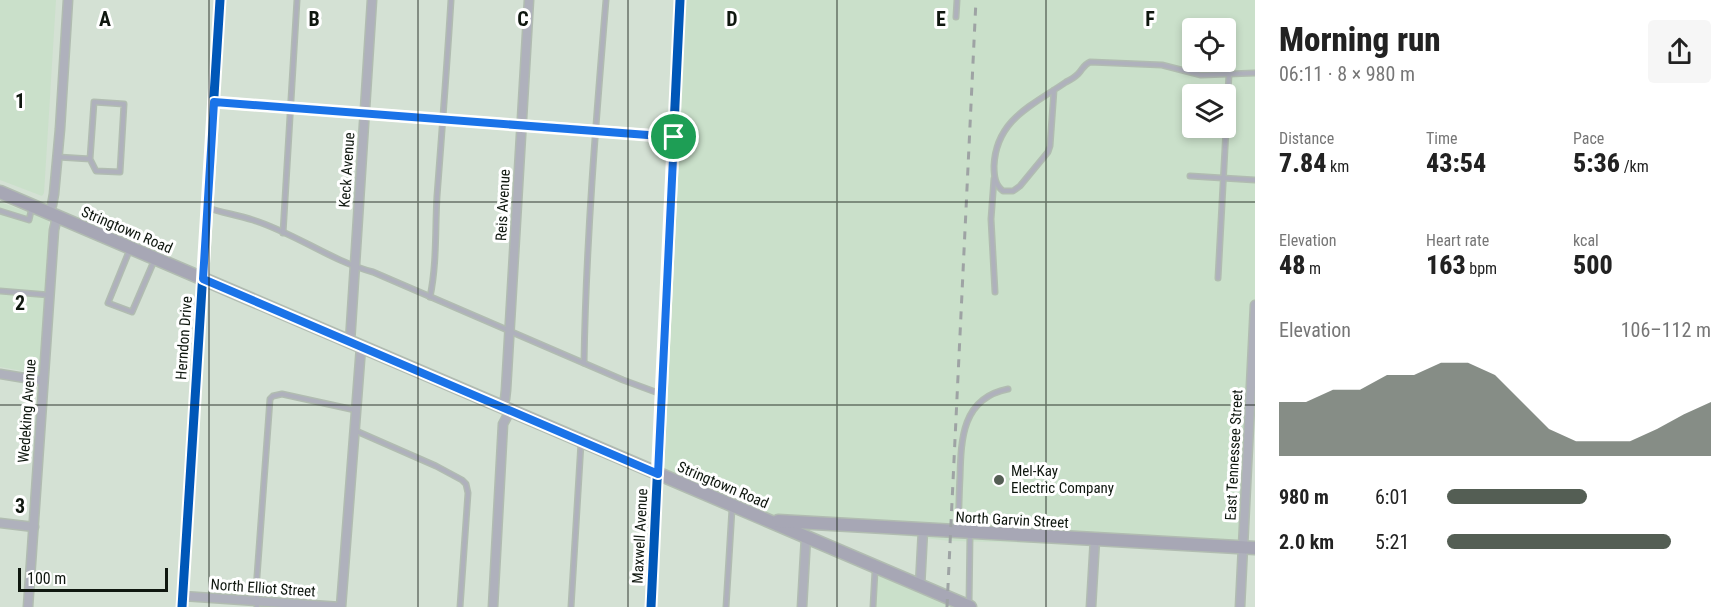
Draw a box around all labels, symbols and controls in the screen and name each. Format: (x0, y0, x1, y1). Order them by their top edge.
text: A (99, 7, 111, 31)
text: B (308, 7, 320, 31)
text: C (517, 7, 529, 31)
text: D (726, 7, 738, 31)
text: E (936, 7, 946, 31)
text: F (1145, 7, 1155, 31)
map controls (1182, 18, 1236, 138)
button: locate (1182, 18, 1236, 72)
text: Morning run (1279, 20, 1441, 59)
button: share (1648, 20, 1711, 83)
text: 06:11 · 8 × 980 m (1279, 62, 1415, 86)
button: layers (1182, 84, 1236, 138)
text: 1 (15, 89, 25, 113)
pin (648, 111, 699, 162)
icon: arrive (657, 120, 690, 153)
text: Distance (1279, 129, 1334, 148)
text: Time (1426, 129, 1458, 148)
text: Pace (1573, 129, 1604, 148)
street label: Keck Avenue (335, 132, 359, 208)
text: 7.84 (1279, 148, 1326, 178)
text: 43:54 (1426, 148, 1486, 178)
text: 5:36 (1573, 148, 1620, 178)
text: km (1326, 157, 1349, 176)
text: /km (1620, 157, 1649, 176)
street label: Reis Avenue (492, 169, 514, 241)
street label: Stringtown Road (79, 203, 175, 257)
text: Elevation (1279, 231, 1337, 250)
text: Heart rate (1426, 231, 1489, 250)
text: kcal (1573, 231, 1599, 250)
text: 48 (1279, 250, 1305, 280)
text: 163 (1426, 250, 1466, 280)
text: 500 (1573, 250, 1613, 280)
text: m (1305, 259, 1321, 278)
text: bpm (1466, 259, 1497, 278)
text: 2 (15, 291, 25, 315)
street label: Herndon Drive (172, 296, 196, 380)
text: Elevation (1279, 318, 1351, 342)
text: 106–112 m (1621, 318, 1711, 342)
street label: Wedeking Avenue (14, 358, 40, 464)
street label: East Tennessee Street (1222, 389, 1246, 521)
street label: Stringtown Road (675, 458, 771, 512)
place label: Mel-Kay Electric Company (1011, 462, 1114, 497)
marker: Mel-Kay Electric Company (992, 473, 1006, 487)
text: 980 m (1279, 485, 1329, 509)
text: 6:01 (1375, 485, 1409, 509)
street label: Maxwell Avenue (629, 488, 651, 584)
text: 3 (15, 494, 25, 518)
street label: North Garvin Street (955, 508, 1069, 532)
text: 2.0 km (1279, 530, 1334, 554)
text: 5:21 (1375, 530, 1409, 554)
scale bar (18, 565, 168, 592)
text: 100 m (27, 569, 66, 588)
street label: North Elliot Street (210, 575, 316, 601)

